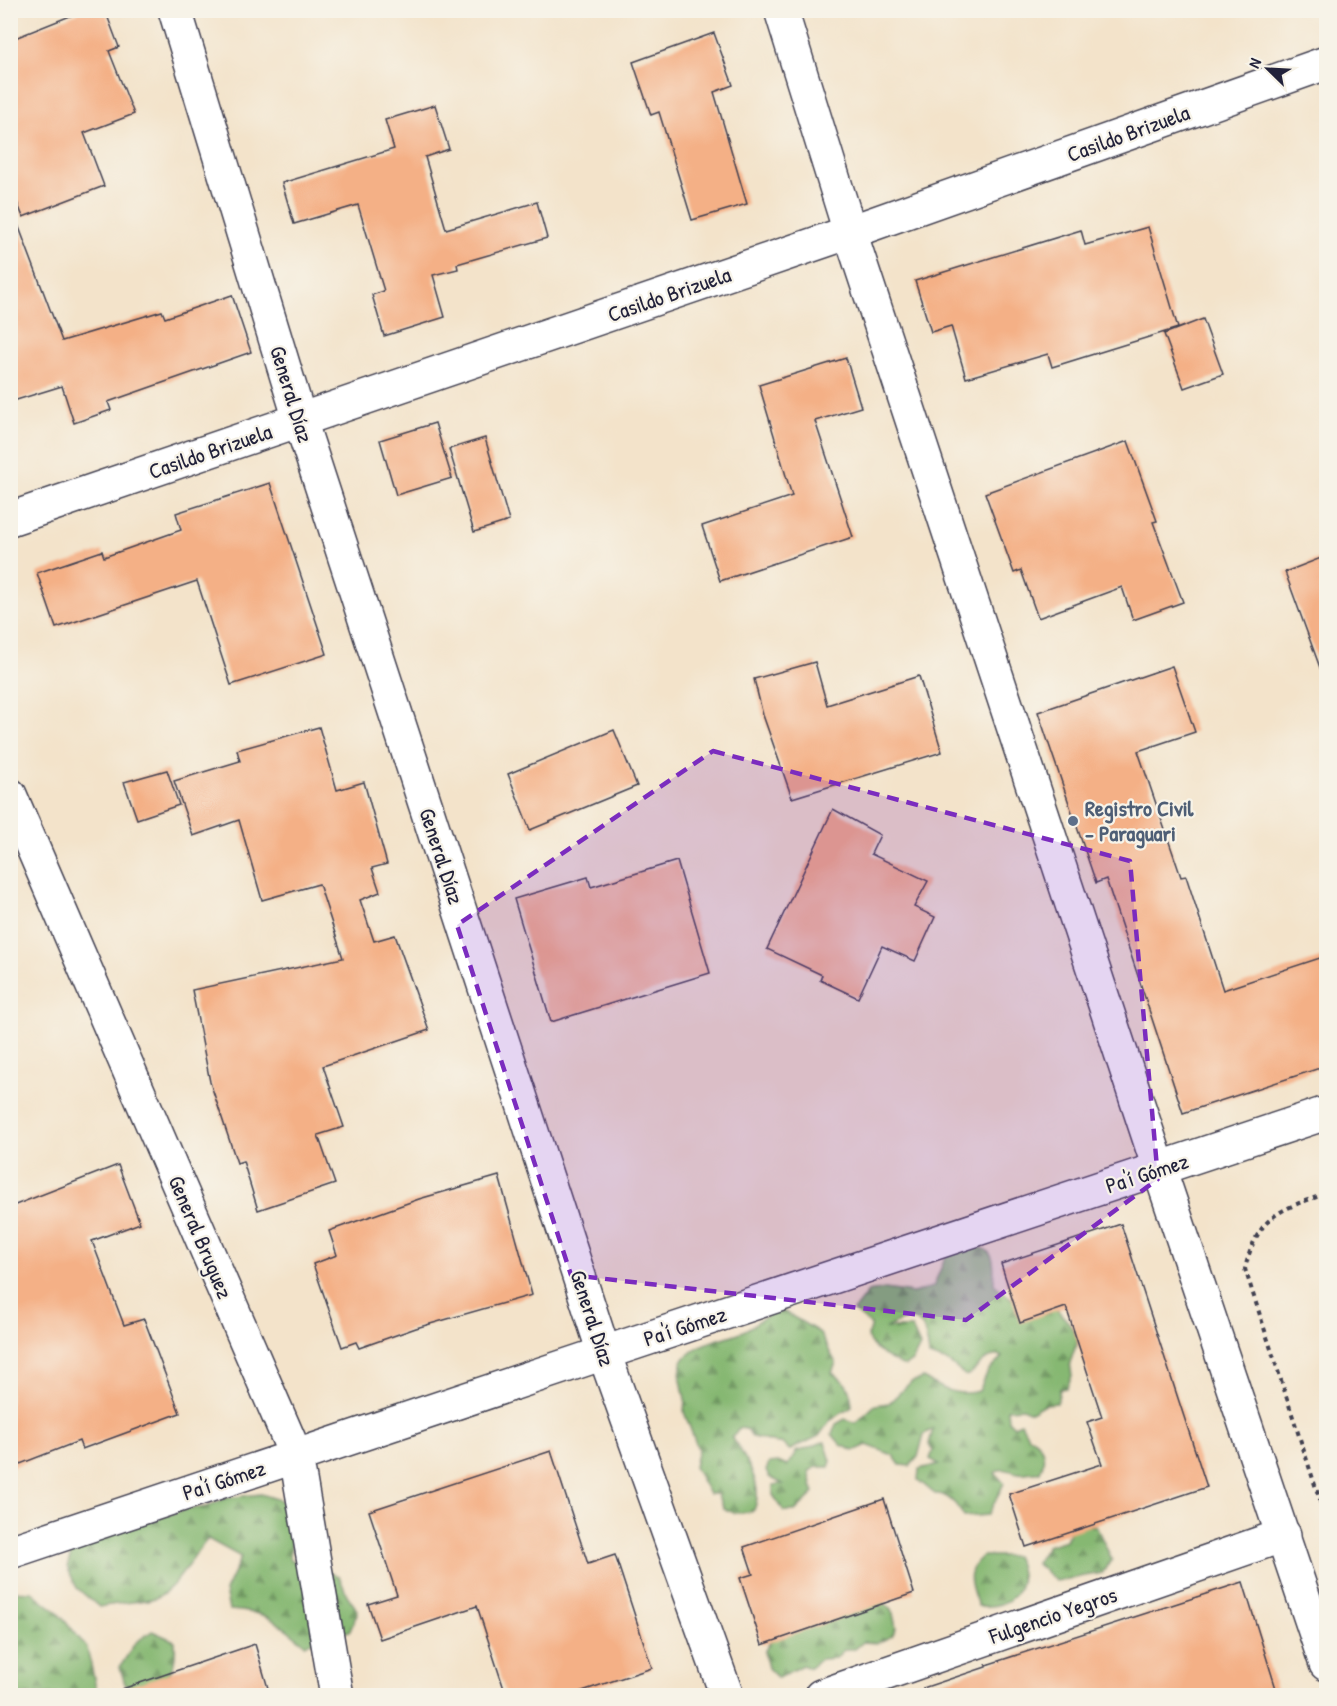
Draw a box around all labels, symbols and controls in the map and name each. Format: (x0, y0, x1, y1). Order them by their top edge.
north arrow (1238, 39, 1298, 99)
text: N (1243, 54, 1266, 71)
street label: Casildo Brizuela (1063, 97, 1194, 169)
street label: Casildo Brizuela (603, 259, 735, 329)
street label: General Díaz (263, 342, 321, 446)
street label: Casildo Brizuela (144, 416, 276, 486)
place label: Registro Civil - Paraguari (1085, 793, 1195, 849)
street label: General Díaz (412, 804, 472, 908)
marker: Registro Civil - Paraguari (1066, 814, 1080, 828)
street label: Pa'í Gómez (1102, 1146, 1192, 1200)
street label: General Bruguez (162, 1171, 240, 1303)
street label: General Díaz (563, 1266, 623, 1370)
street label: Pa'í Gómez (640, 1299, 730, 1353)
street label: Pa'í Gómez (179, 1453, 269, 1507)
street label: Fulgencio Yegros (984, 1579, 1121, 1651)

